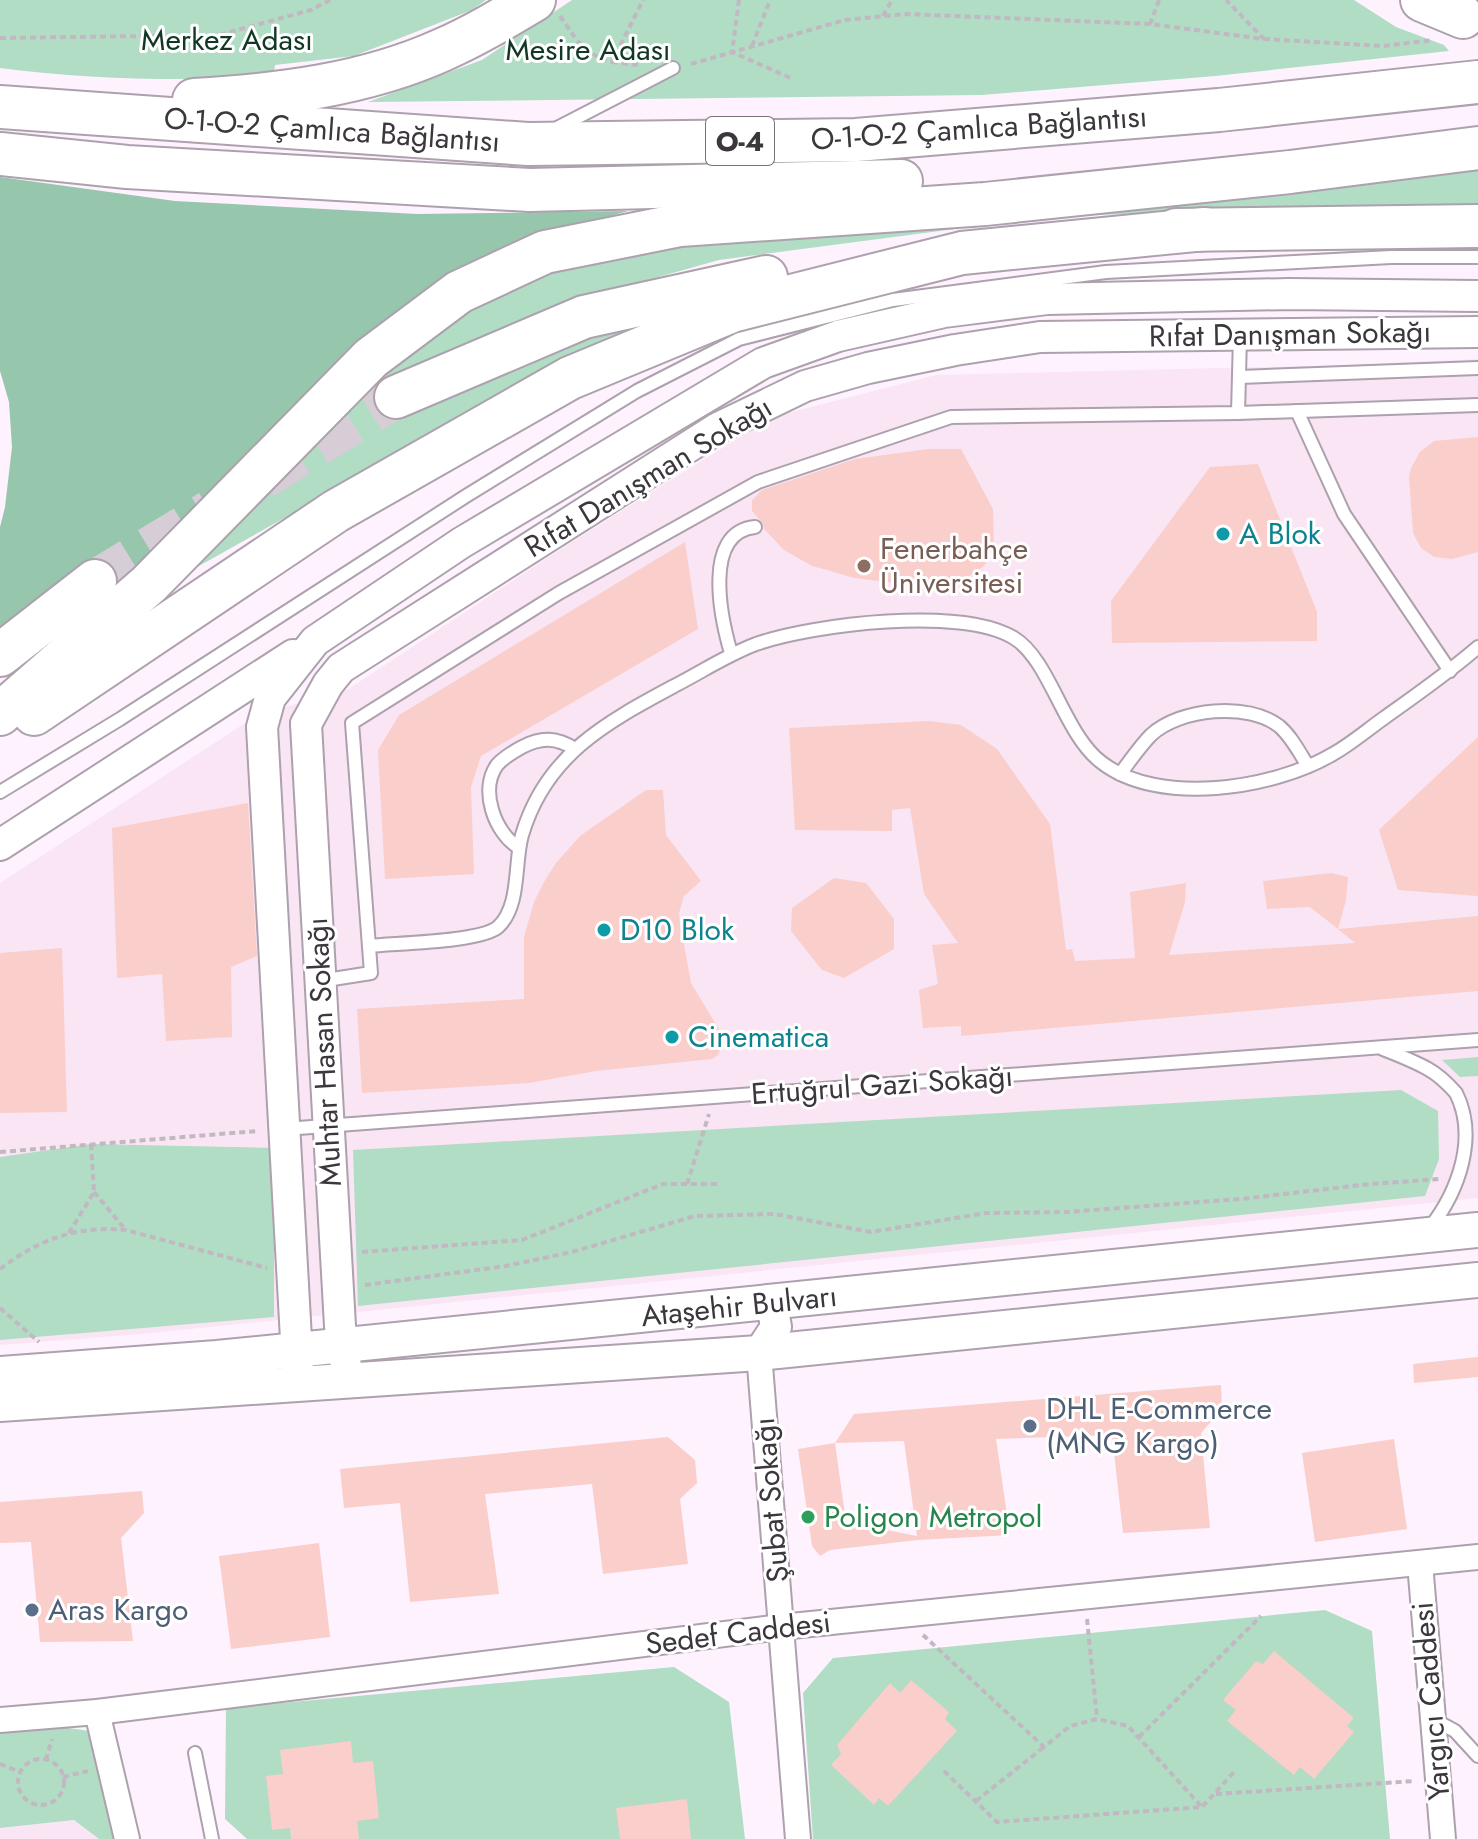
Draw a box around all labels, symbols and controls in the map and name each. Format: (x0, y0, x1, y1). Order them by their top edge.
park label: Merkez Adası (141, 18, 313, 61)
park label: Mesire Adası (505, 28, 671, 71)
street label: O-1-O-2 Çamlıca Bağlantısı (809, 94, 1149, 161)
street label: O-1-O-2 Çamlıca Bağlantısı (162, 96, 502, 163)
road number: O-4 (706, 117, 774, 165)
street label: Rıfat Danışman Sokağı (1149, 310, 1431, 357)
street label: Rıfat Danışman Sokağı (516, 385, 780, 568)
place label: A Blok (1239, 512, 1322, 555)
marker: A Blok (1214, 525, 1232, 543)
place label: Fenerbahçe Üniversitesi (880, 527, 1028, 604)
marker: Fenerbahçe Üniversitesi (855, 557, 873, 575)
place label: D10 Blok (620, 908, 735, 951)
street label: Muhtar Hasan Sokağı (295, 916, 352, 1188)
marker: D10 Blok (595, 921, 613, 939)
place label: Cinematica (688, 1015, 829, 1058)
marker: Cinematica (663, 1028, 681, 1046)
street label: Ertuğrul Gazi Sokağı (750, 1054, 1014, 1115)
street label: Ataşehir Bulvarı (639, 1274, 839, 1337)
place label: DHL E-Commerce (MNG Kargo) (1046, 1387, 1272, 1464)
street label: Şubat Sokağı (742, 1416, 799, 1584)
marker: DHL E-Commerce (MNG Kargo) (1021, 1417, 1039, 1435)
place label: Poligon Metropol (824, 1495, 1042, 1538)
marker: Poligon Metropol (799, 1508, 817, 1526)
place label: Aras Kargo (48, 1588, 188, 1631)
street label: Sedef Caddesi (643, 1600, 833, 1665)
street label: Yargıcı Caddesi (1400, 1600, 1461, 1802)
marker: Aras Kargo (23, 1601, 41, 1619)

